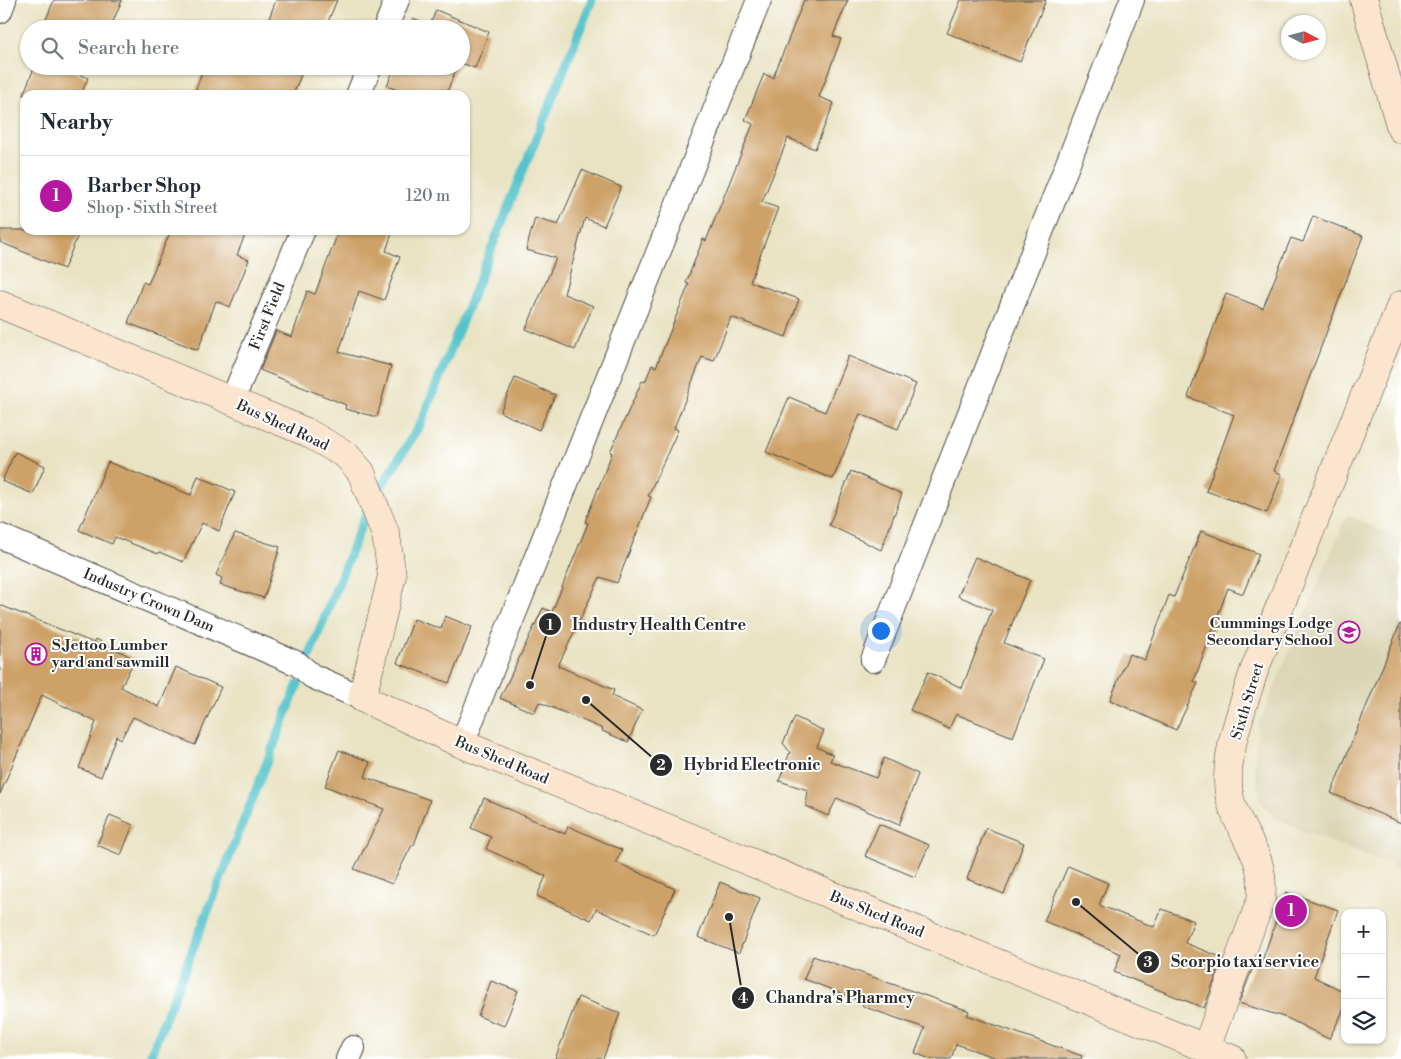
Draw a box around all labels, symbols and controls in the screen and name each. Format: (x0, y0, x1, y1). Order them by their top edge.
north arrow (1281, 15, 1326, 60)
search box (20, 20, 470, 75)
icon: search (38, 34, 66, 62)
text: Search here (78, 36, 179, 60)
text: Nearby (40, 110, 113, 136)
text: Barber Shop (87, 174, 201, 198)
text: 1 (52, 186, 60, 206)
text: 120 m (406, 186, 450, 206)
text: Shop · Sixth Street (87, 198, 218, 218)
street label: First Field (245, 279, 290, 353)
street label: Bus Shed Road (232, 395, 333, 455)
street label: Industry Crown Dam (80, 564, 217, 637)
callout: Industry Health Centre (537, 609, 756, 640)
place label: Cummings Lodge Secondary School (1207, 614, 1333, 650)
text: Industry Health Centre (572, 615, 746, 635)
text: 1 (546, 616, 554, 635)
your location (868, 618, 894, 644)
school or university icon: Cummings Lodge Secondary School (1337, 620, 1361, 644)
place label: S.Jettoo Lumber yard and sawmill (51, 636, 169, 672)
building icon: S.Jettoo Lumber yard and sawmill (24, 642, 48, 666)
street label: Sixth Street (1227, 660, 1268, 742)
street label: Bus Shed Road (451, 732, 552, 789)
callout: Hybrid Electronic (648, 749, 830, 780)
text: Hybrid Electronic (684, 755, 820, 775)
text: 2 (656, 756, 666, 775)
street label: Bus Shed Road (826, 886, 927, 942)
pin: 1 (1275, 892, 1307, 930)
map controls (1341, 909, 1386, 1044)
button: + (1341, 909, 1386, 954)
callout: Scorpio taxi service (1136, 946, 1329, 977)
text: Scorpio taxi service (1171, 952, 1319, 972)
text: 3 (1143, 953, 1153, 972)
button: − (1341, 954, 1386, 999)
callout: Chandra's Pharmcy (730, 982, 924, 1013)
text: Chandra's Pharmcy (766, 988, 915, 1008)
text: 4 (738, 989, 748, 1008)
button: layers (1341, 999, 1386, 1044)

